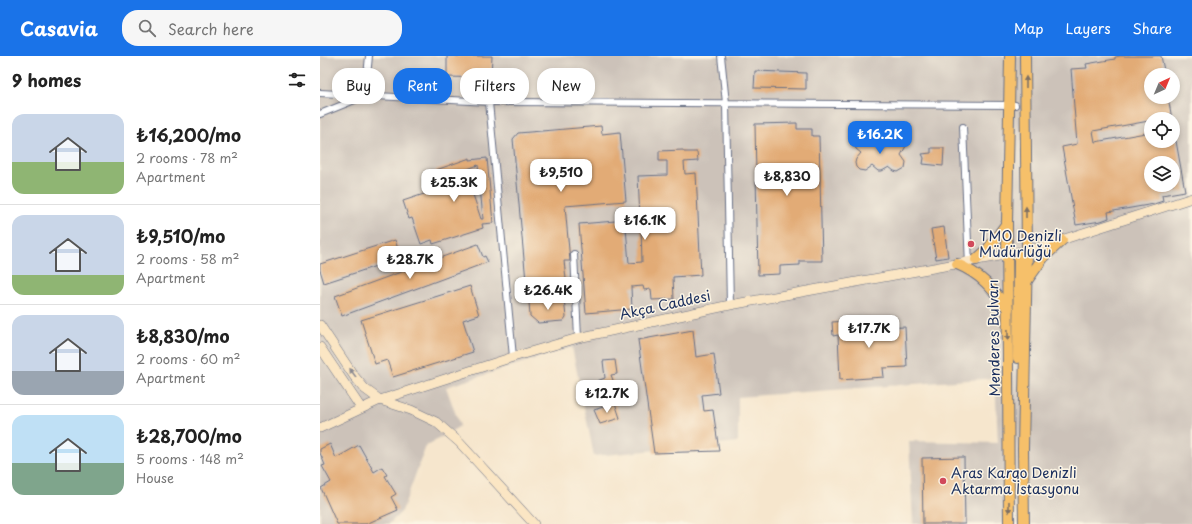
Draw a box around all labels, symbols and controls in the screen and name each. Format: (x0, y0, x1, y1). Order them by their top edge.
search box (122, 10, 402, 46)
text: Casavia (20, 14, 98, 42)
icon: search (136, 17, 158, 39)
text: Search here (168, 17, 254, 40)
text: Map (1014, 18, 1044, 39)
text: Layers (1066, 18, 1111, 39)
text: Share (1133, 18, 1172, 39)
text: 9 homes (12, 67, 81, 93)
chip: Buy (332, 68, 385, 104)
chip: Rent (393, 68, 452, 104)
chip: Filters (460, 68, 529, 104)
chip: New (537, 68, 595, 104)
north arrow (1144, 68, 1180, 104)
map controls (1144, 68, 1180, 192)
icon: filters (286, 69, 308, 91)
one-way arrow (1023, 75, 1029, 88)
button: locate (1144, 112, 1180, 148)
pin: ₺16.2K (847, 121, 913, 155)
text: ₺16,200/mo (136, 122, 241, 148)
text: ₺16.2K (857, 124, 903, 143)
icon: home (44, 130, 92, 178)
text: 2 rooms · 78 m² (136, 148, 238, 167)
button: layers (1144, 156, 1180, 192)
pin: ₺9,510 (528, 159, 594, 193)
text: ₺9,510 (539, 162, 583, 181)
pin: ₺8,830 (754, 163, 820, 197)
text: ₺8,830 (763, 166, 811, 185)
text: Apartment (136, 167, 205, 186)
pin: ₺25.3K (421, 169, 487, 203)
text: ₺25.3K (430, 172, 478, 191)
one-way arrow (1023, 205, 1029, 218)
pin: ₺16.1K (612, 207, 678, 241)
text: ₺16.1K (624, 210, 666, 229)
text: ₺9,510/mo (136, 223, 225, 249)
place label: TMO Denizli Müdürlüğü (979, 225, 1062, 262)
icon: home (44, 231, 92, 279)
marker: TMO Denizli Müdürlüğü (966, 239, 976, 249)
pin: ₺28.7K (377, 246, 443, 280)
text: 2 rooms · 58 m² (136, 249, 239, 268)
text: ₺28.7K (386, 249, 434, 268)
text: Apartment (136, 268, 205, 287)
pin: ₺26.4K (515, 277, 581, 311)
street label: Menderes Bulvarı (982, 279, 1005, 397)
text: ₺26.4K (523, 280, 573, 299)
street label: Akça Caddesi (617, 285, 712, 324)
pin: ₺17.7K (836, 315, 902, 349)
text: ₺17.7K (847, 318, 891, 337)
text: ₺8,830/mo (136, 323, 229, 349)
one-way arrow (1005, 329, 1011, 342)
icon: home (44, 331, 92, 379)
text: 2 rooms · 60 m² (136, 349, 241, 368)
text: Apartment (136, 368, 205, 387)
one-way arrow (349, 368, 357, 378)
pin: ₺12.7K (574, 380, 640, 414)
text: ₺12.7K (585, 383, 629, 402)
text: ₺28,700/mo (136, 423, 242, 449)
icon: home (44, 431, 92, 479)
text: 5 rooms · 148 m² (136, 449, 244, 468)
place label: Aras Kargo Denizli Aktarma İstasyonu (951, 462, 1079, 499)
text: House (136, 468, 174, 487)
marker: Aras Kargo Denizli Aktarma İstasyonu (938, 476, 948, 486)
one-way arrow (1006, 501, 1012, 514)

